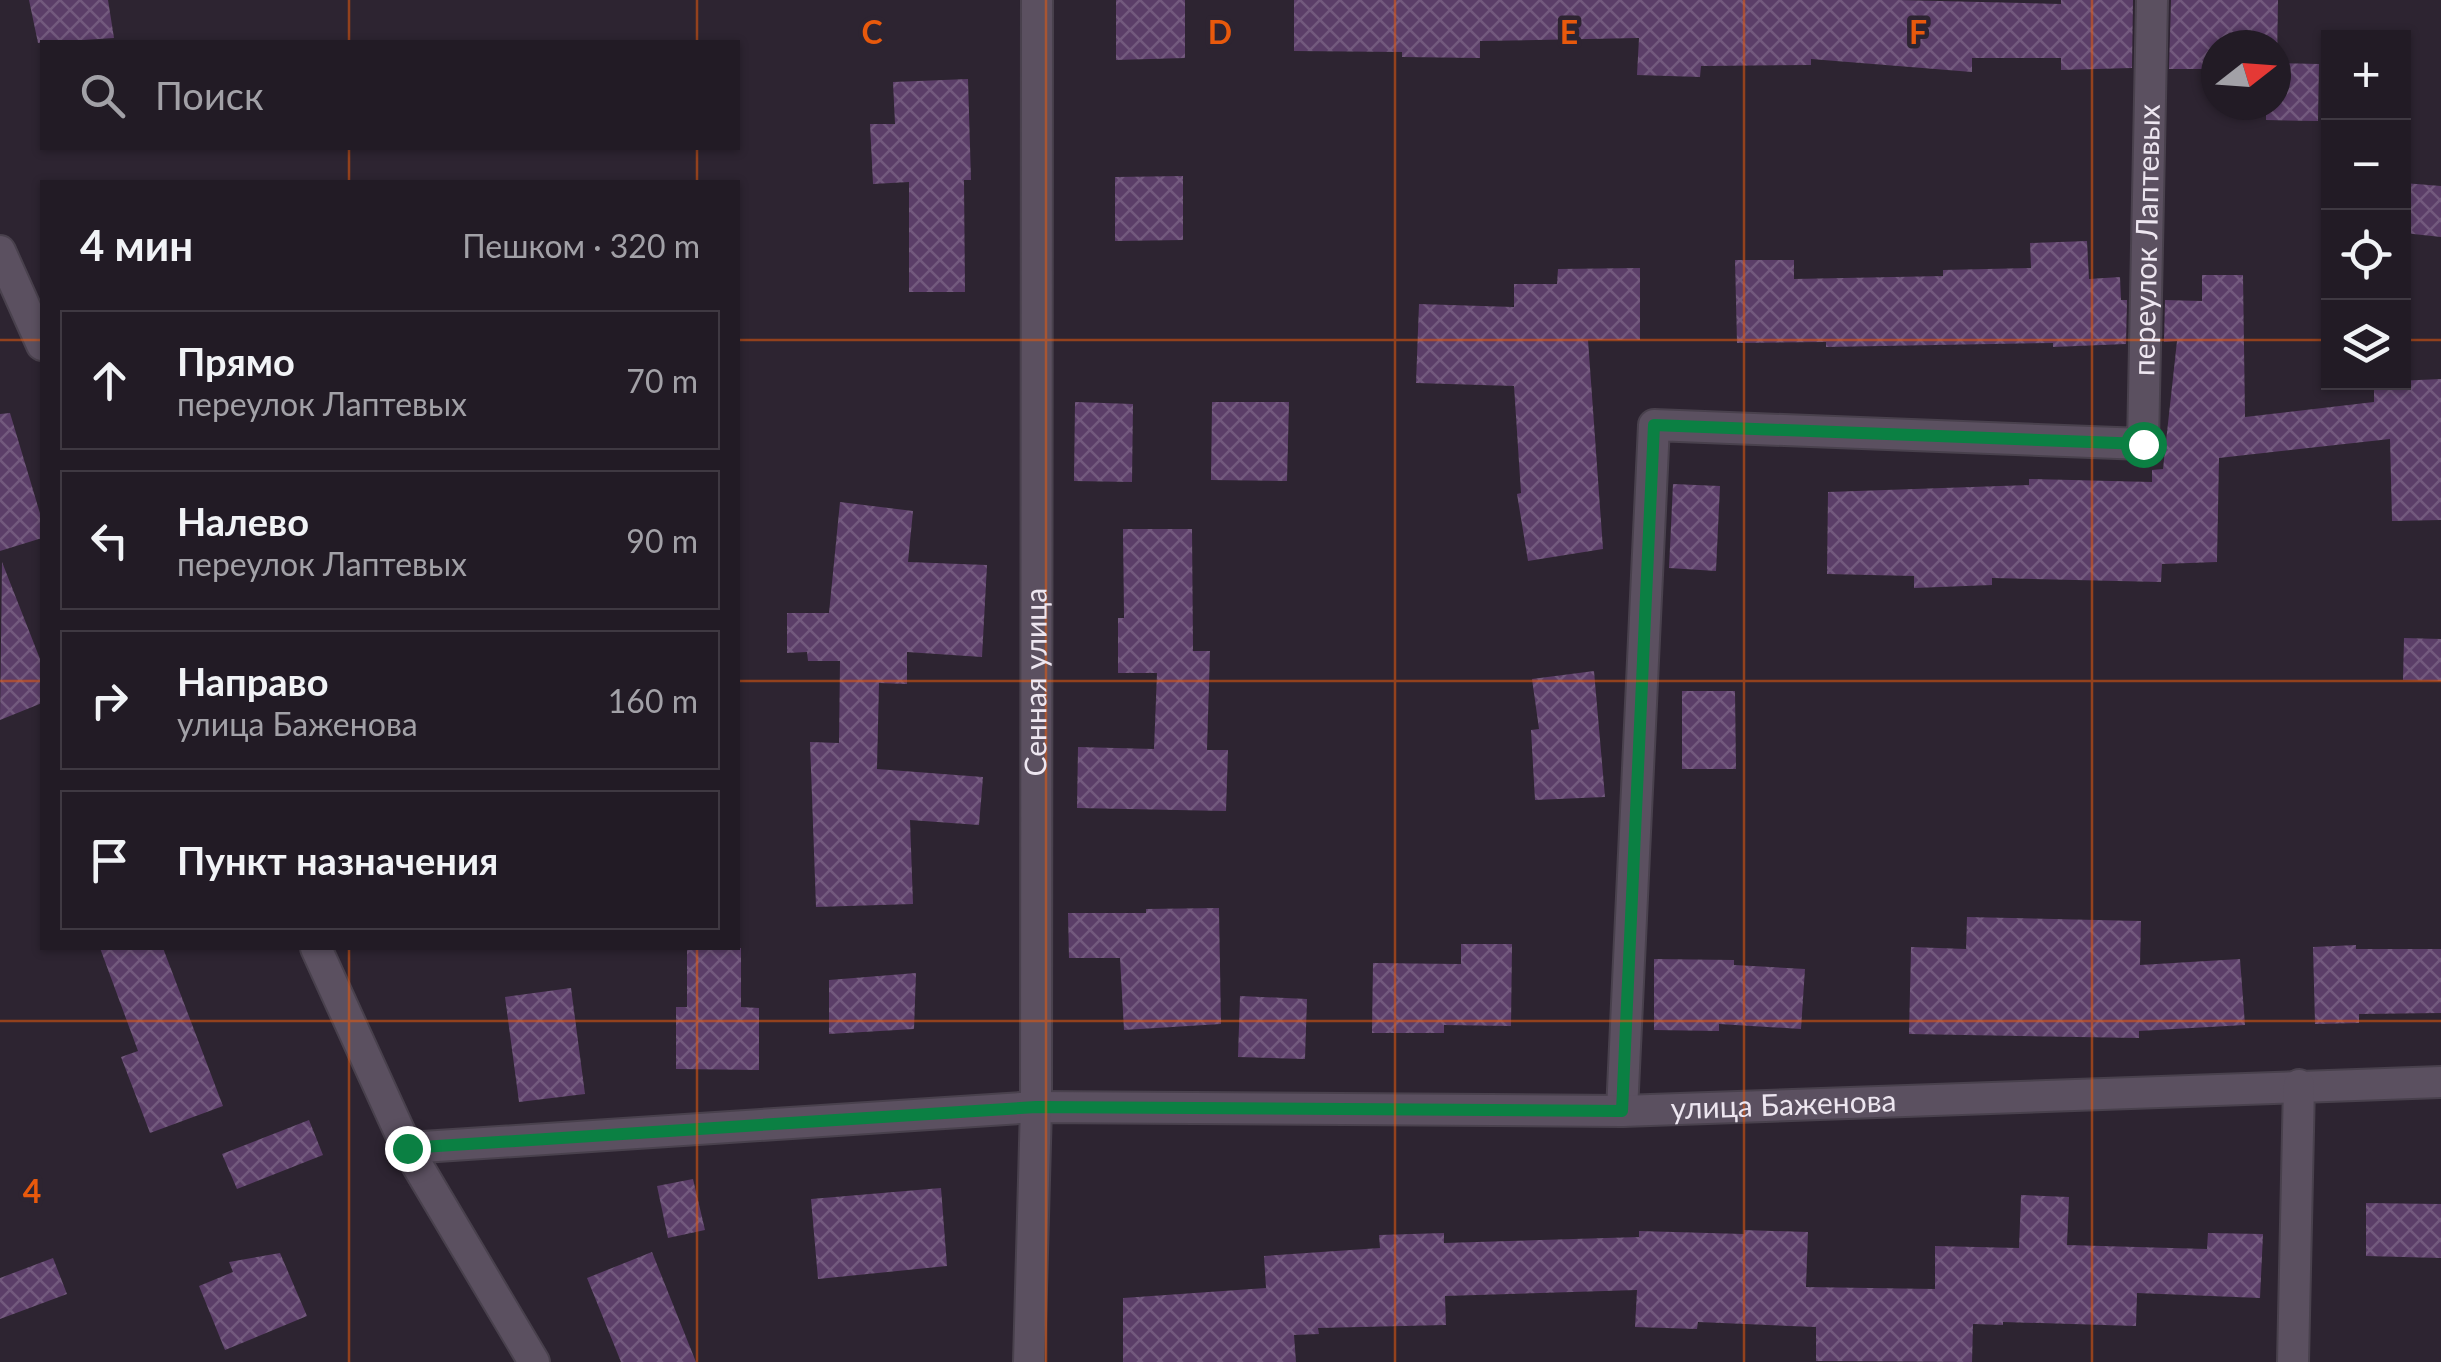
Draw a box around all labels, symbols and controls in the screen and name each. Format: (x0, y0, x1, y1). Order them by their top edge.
text: C (861, 12, 883, 51)
text: D (1208, 12, 1232, 51)
text: E (1560, 12, 1578, 51)
text: F (1909, 12, 1927, 51)
north arrow (2201, 30, 2291, 120)
map controls (2321, 30, 2411, 390)
button: + (2321, 30, 2411, 120)
search box (40, 40, 740, 150)
icon: search (75, 68, 130, 123)
text: Поиск (155, 72, 264, 118)
street label: переулок Лаптевых (2124, 104, 2166, 376)
button: − (2321, 120, 2411, 210)
button: locate (2321, 210, 2411, 300)
text: 4 мин (80, 220, 193, 270)
text: Пешком · 320 m (462, 226, 700, 265)
button: layers (2321, 300, 2411, 390)
text: Прямо (177, 338, 295, 384)
icon: ahead (82, 353, 137, 408)
text: 70 m (626, 361, 698, 400)
text: переулок Лаптевых (177, 384, 467, 423)
route start (2121, 422, 2167, 468)
text: Налево (177, 498, 309, 544)
icon: left (82, 513, 137, 568)
text: 90 m (626, 521, 698, 560)
text: переулок Лаптевых (177, 544, 467, 583)
street label: Сенная улица (1016, 588, 1052, 776)
text: Направо (177, 658, 329, 704)
icon: right (82, 673, 137, 728)
text: 160 m (608, 681, 698, 720)
text: улица Баженова (177, 704, 418, 743)
icon: arrive (82, 833, 137, 888)
text: Пункт назначения (177, 837, 498, 883)
street label: улица Баженова (1670, 1081, 1897, 1125)
route end (385, 1126, 431, 1172)
text: 4 (23, 1171, 41, 1210)

